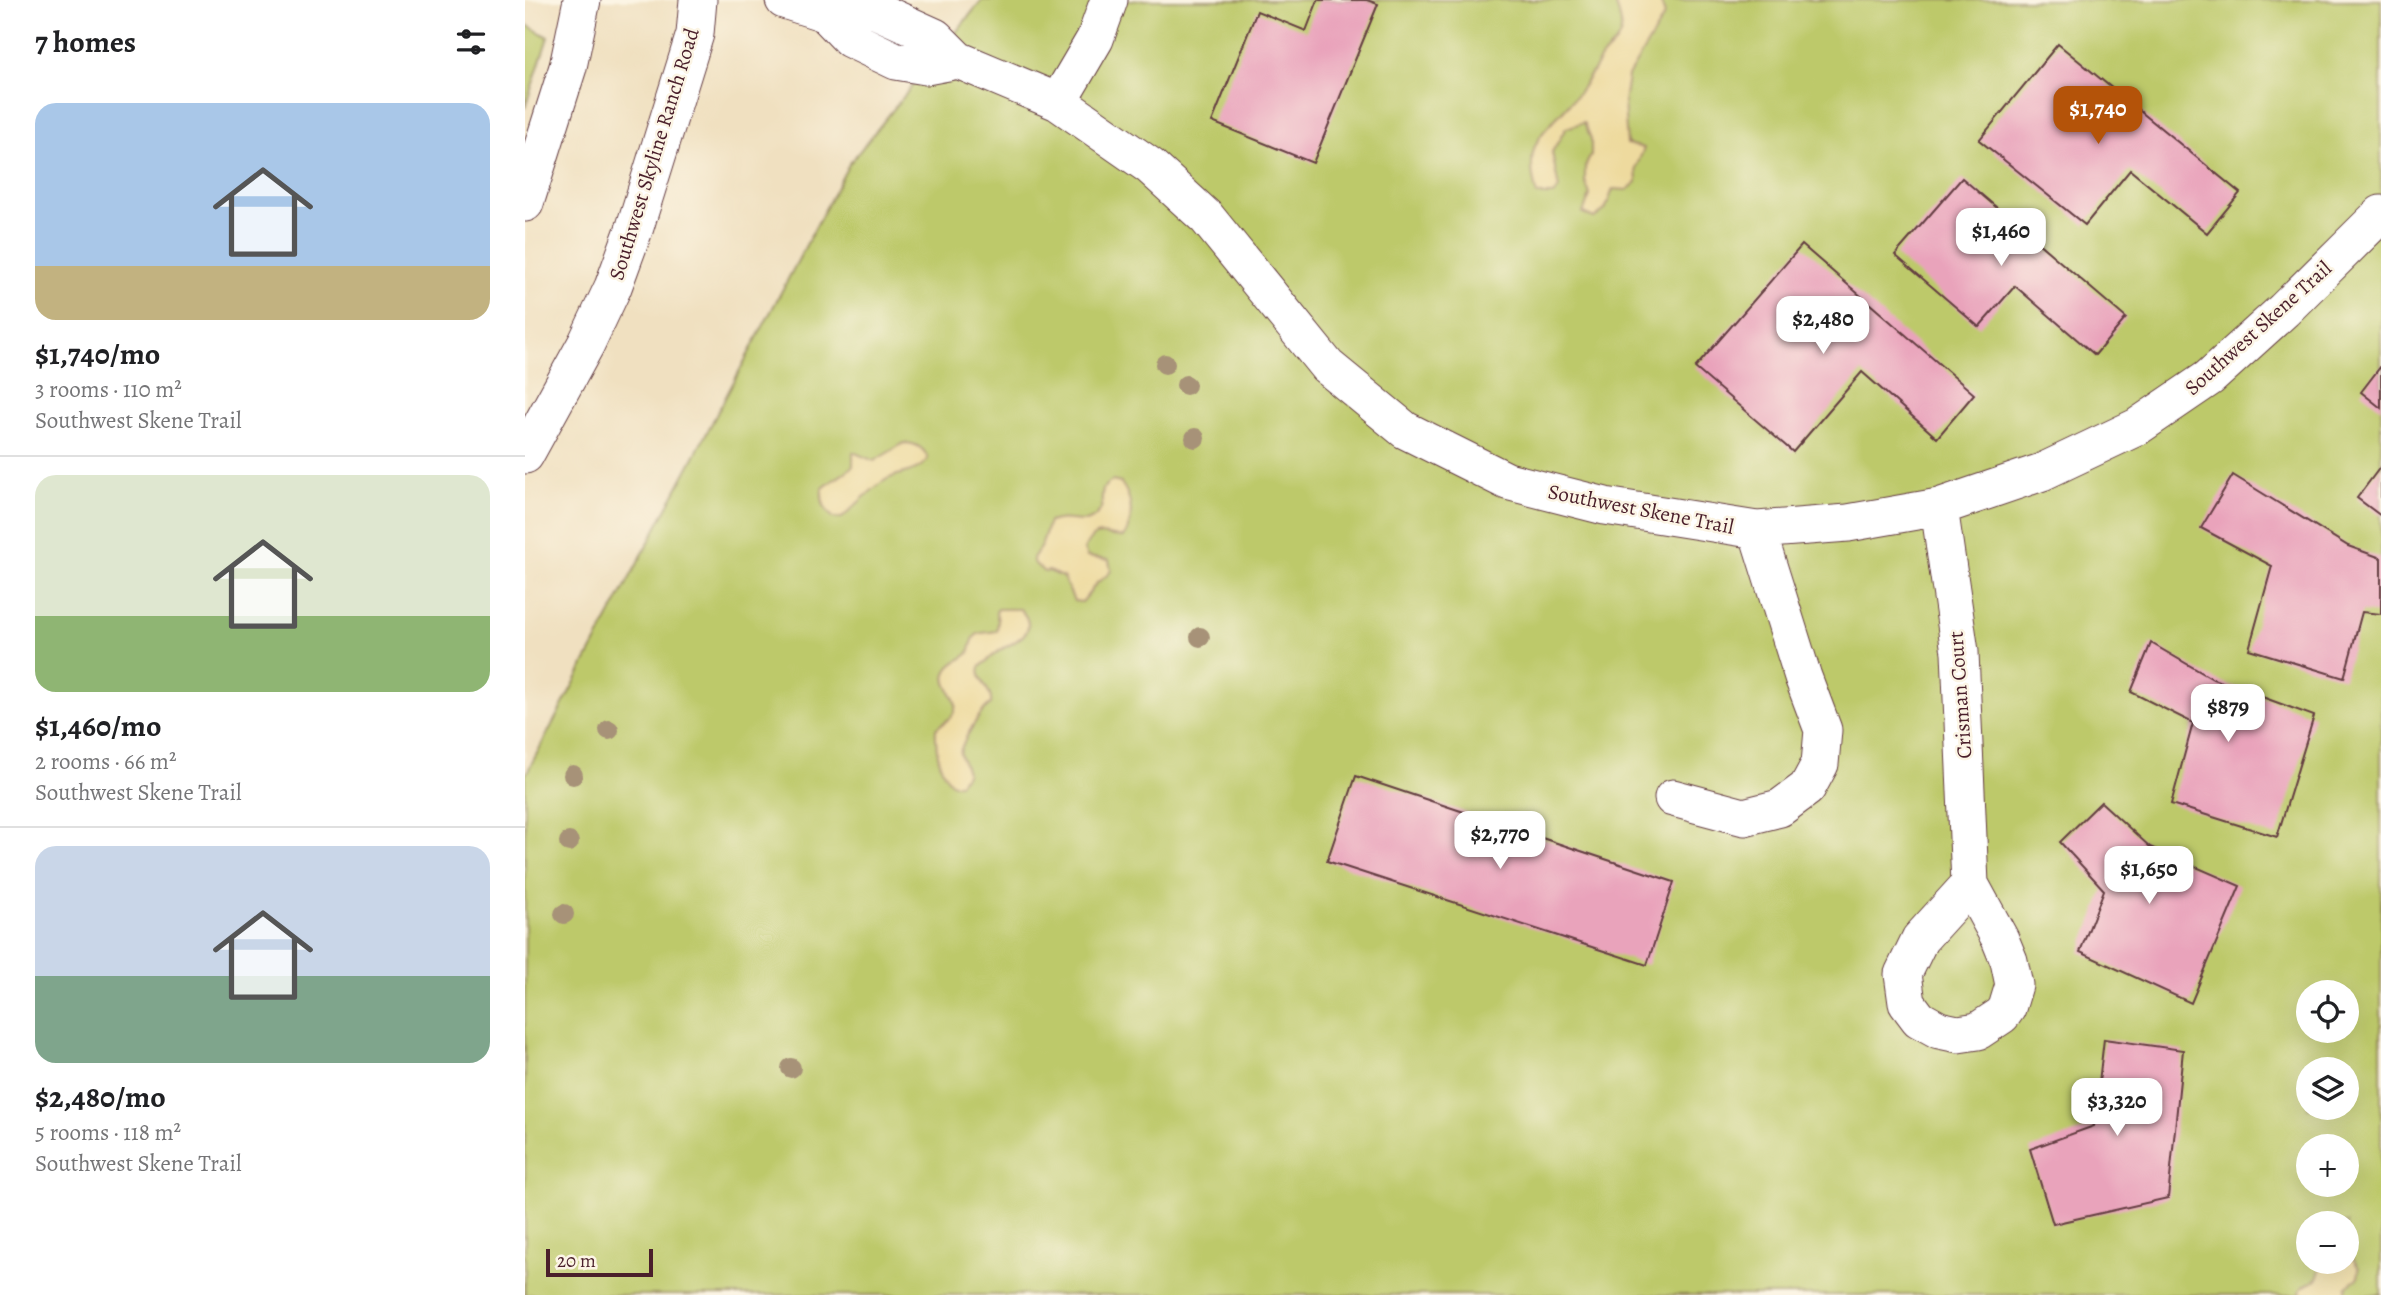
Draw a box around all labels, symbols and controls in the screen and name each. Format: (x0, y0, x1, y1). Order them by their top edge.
text: 7 homes (35, 22, 136, 62)
icon: filters (452, 23, 490, 61)
street label: Southwest Skyline Ranch Road (602, 24, 706, 283)
pin: $1,740 (2041, 86, 2155, 146)
text: $1,740 (2069, 93, 2127, 124)
icon: home (200, 149, 326, 275)
pin: $1,460 (1944, 208, 2058, 268)
text: $1,460 (1972, 215, 2030, 246)
street label: Southwest Skene Trail (2179, 254, 2337, 402)
pin: $2,480 (1766, 296, 1880, 356)
text: $2,480 (1792, 303, 1854, 334)
text: $1,740/mo (35, 334, 160, 374)
text: 3 rooms · 110 m² (35, 374, 182, 405)
text: Southwest Skene Trail (35, 405, 242, 436)
street label: Southwest Skene Trail (1546, 477, 1736, 541)
icon: home (200, 521, 326, 647)
street label: Crisman Court (1942, 630, 1978, 760)
pin: $879 (2187, 684, 2269, 744)
text: $879 (2207, 691, 2249, 722)
text: $1,460/mo (35, 706, 161, 746)
text: 2 rooms · 66 m² (35, 746, 177, 777)
text: Southwest Skene Trail (35, 777, 242, 808)
pin: $2,770 (1443, 812, 1557, 871)
text: $2,770 (1470, 818, 1530, 849)
pin: $1,650 (2092, 846, 2206, 906)
text: $1,650 (2120, 853, 2178, 884)
icon: home (200, 892, 326, 1018)
map controls (2296, 980, 2359, 1274)
button: locate (2296, 980, 2359, 1043)
button: layers (2296, 1057, 2359, 1120)
text: $2,480/mo (35, 1077, 166, 1117)
pin: $3,320 (2060, 1078, 2174, 1138)
text: $3,320 (2087, 1085, 2147, 1116)
text: 5 rooms · 118 m² (35, 1117, 181, 1148)
button: + (2296, 1134, 2359, 1197)
text: Southwest Skene Trail (35, 1148, 242, 1179)
button: − (2296, 1211, 2359, 1274)
scale bar (546, 1246, 653, 1278)
text: 20 m (557, 1248, 596, 1274)

